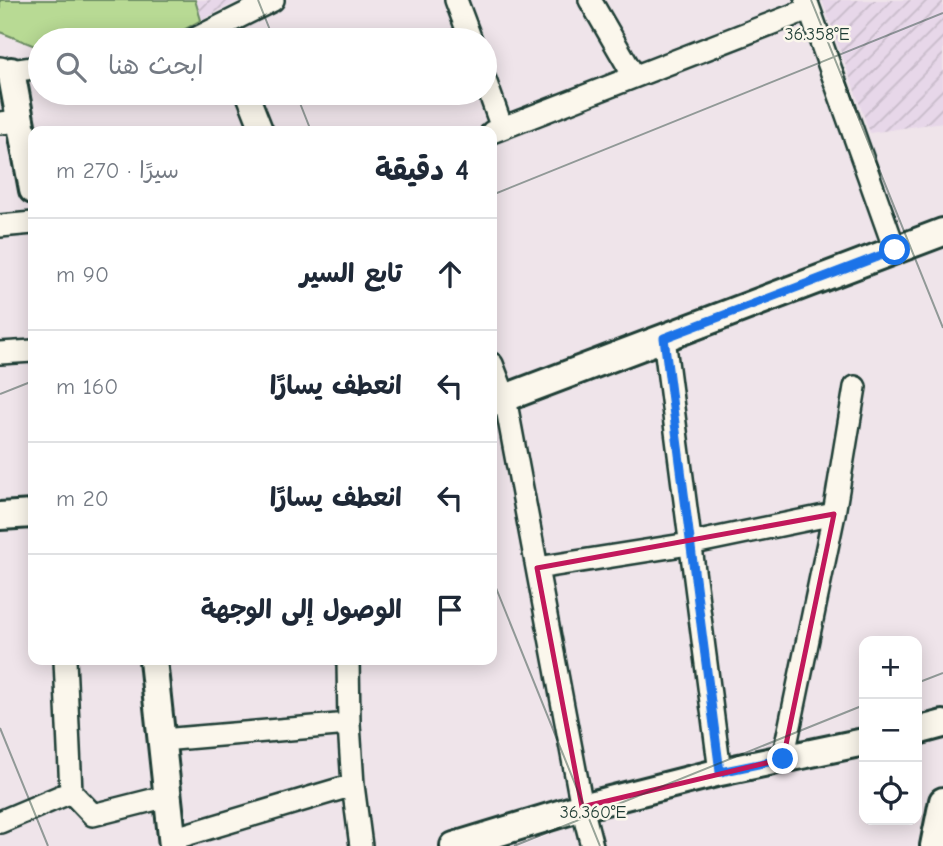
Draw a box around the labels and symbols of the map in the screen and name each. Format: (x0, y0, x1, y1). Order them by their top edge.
text: 36.358°E (784, 24, 850, 45)
route start (879, 234, 910, 265)
route end (767, 743, 798, 774)
text: 36.360°E (560, 802, 627, 823)

